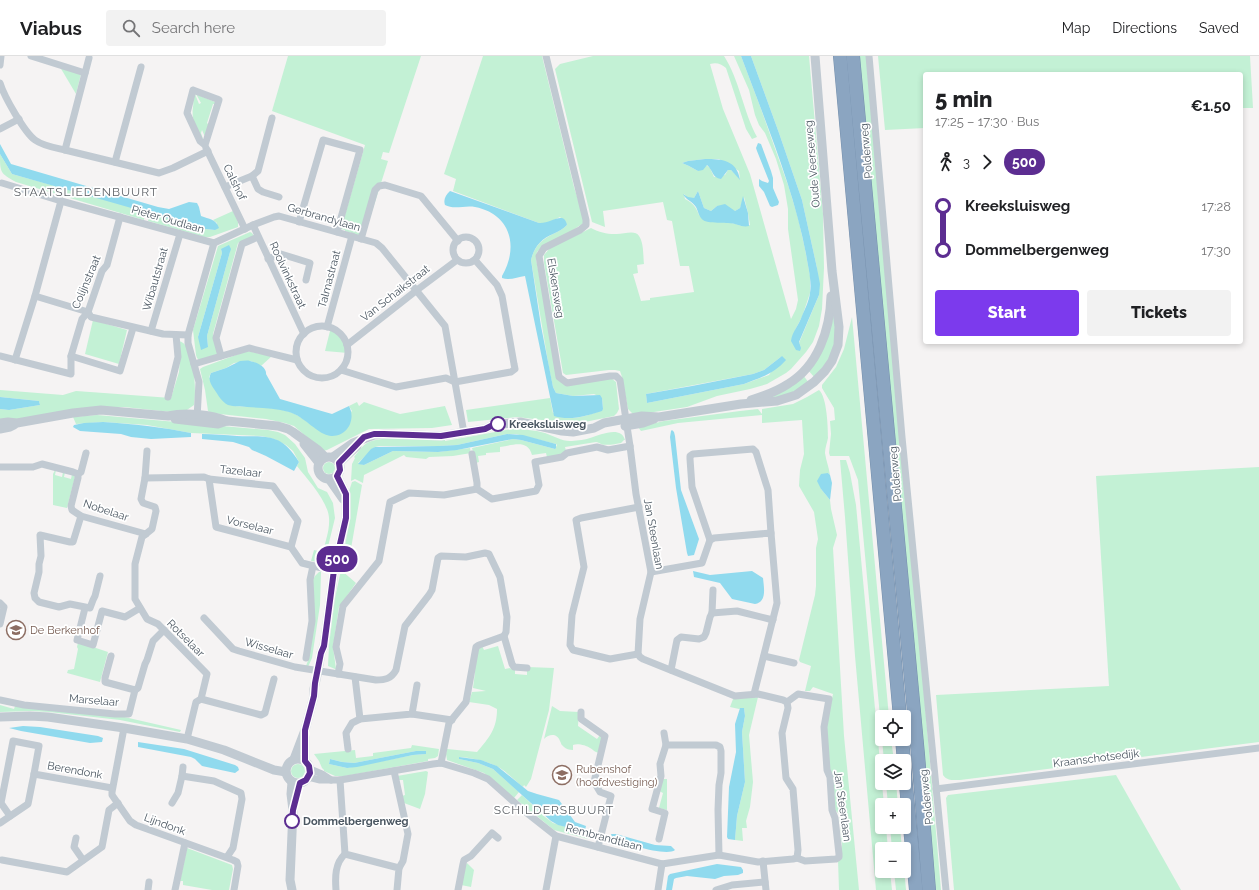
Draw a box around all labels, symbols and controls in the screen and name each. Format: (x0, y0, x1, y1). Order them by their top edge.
search box (106, 10, 386, 46)
text: Viabus (20, 17, 82, 39)
icon: search (120, 17, 142, 39)
text: Search here (152, 19, 235, 37)
text: Map (1062, 20, 1090, 36)
text: Directions (1112, 20, 1177, 36)
text: Saved (1199, 20, 1239, 36)
text: 5 min (935, 86, 992, 112)
text: €1.50 (1191, 97, 1231, 115)
text: 17:25 – 17:30 · Bus (935, 114, 1039, 129)
street label: Oude Veerseweg (802, 120, 823, 208)
street label: Polderweg (858, 123, 875, 179)
icon: walk (935, 151, 957, 173)
icon: forward (976, 151, 998, 173)
text: 500 (1012, 154, 1037, 170)
text: 3 (963, 155, 970, 170)
street label: Calshof (220, 162, 249, 203)
district label: STAATSLIEDENBUURT (14, 185, 158, 199)
text: Kreeksluisweg (965, 197, 1070, 215)
text: 17:28 (1202, 199, 1231, 214)
street label: Gerbrandylaan (286, 201, 362, 234)
street label: Pieter Oudlaan (130, 203, 206, 236)
street label: Roolvinkstraat (266, 240, 309, 311)
text: Dommelbergenweg (965, 241, 1109, 259)
text: 17:30 (1201, 243, 1231, 258)
street label: Wibautstraat (140, 246, 171, 312)
street label: Talmastraat (316, 249, 343, 309)
street label: Colijnstraat (69, 253, 104, 311)
street label: Elskensweg (544, 257, 567, 319)
street label: Van Schaikstraat (358, 262, 433, 324)
button: Start (935, 290, 1079, 336)
button: Tickets (1087, 290, 1231, 336)
marker: Kreeksluisweg (490, 416, 506, 432)
place label: Kreeksluisweg (509, 418, 586, 431)
street label: Polderweg (887, 446, 904, 502)
street label: Tazelaar (219, 463, 263, 480)
street label: Nobelaar (81, 497, 130, 524)
street label: Jan Steenlaan (641, 498, 666, 570)
street label: Vorselaar (225, 513, 275, 538)
line badge: 500 (314, 546, 360, 572)
text: 500 (325, 551, 349, 567)
street label: Rotselaar (164, 617, 207, 660)
school or university icon: De Berkenhof (5, 619, 27, 641)
place label: De Berkenhof (30, 624, 100, 637)
street label: Wisselaar (243, 635, 295, 662)
street label: Marselaar (68, 692, 120, 709)
map controls (875, 710, 911, 878)
button: locate (875, 710, 911, 746)
street label: Kraanschotsedijk (1052, 747, 1140, 770)
button: layers (875, 754, 911, 790)
street label: Berendonk (46, 759, 104, 782)
place label: Rubenshof (hoofdvestiging) (576, 763, 658, 789)
school or university icon: Rubenshof (hoofdvestiging) (551, 764, 573, 786)
street label: Polderweg (917, 769, 936, 825)
street label: Jan Steenlaan (831, 770, 854, 842)
button: + (875, 798, 911, 834)
district label: SCHILDERSBUURT (494, 803, 614, 817)
street label: Lijndonk (142, 811, 188, 838)
marker: Dommelbergenweg (284, 813, 300, 829)
place label: Dommelbergenweg (303, 815, 409, 828)
street label: Rembrandtlaan (564, 821, 643, 854)
button: − (875, 842, 911, 878)

